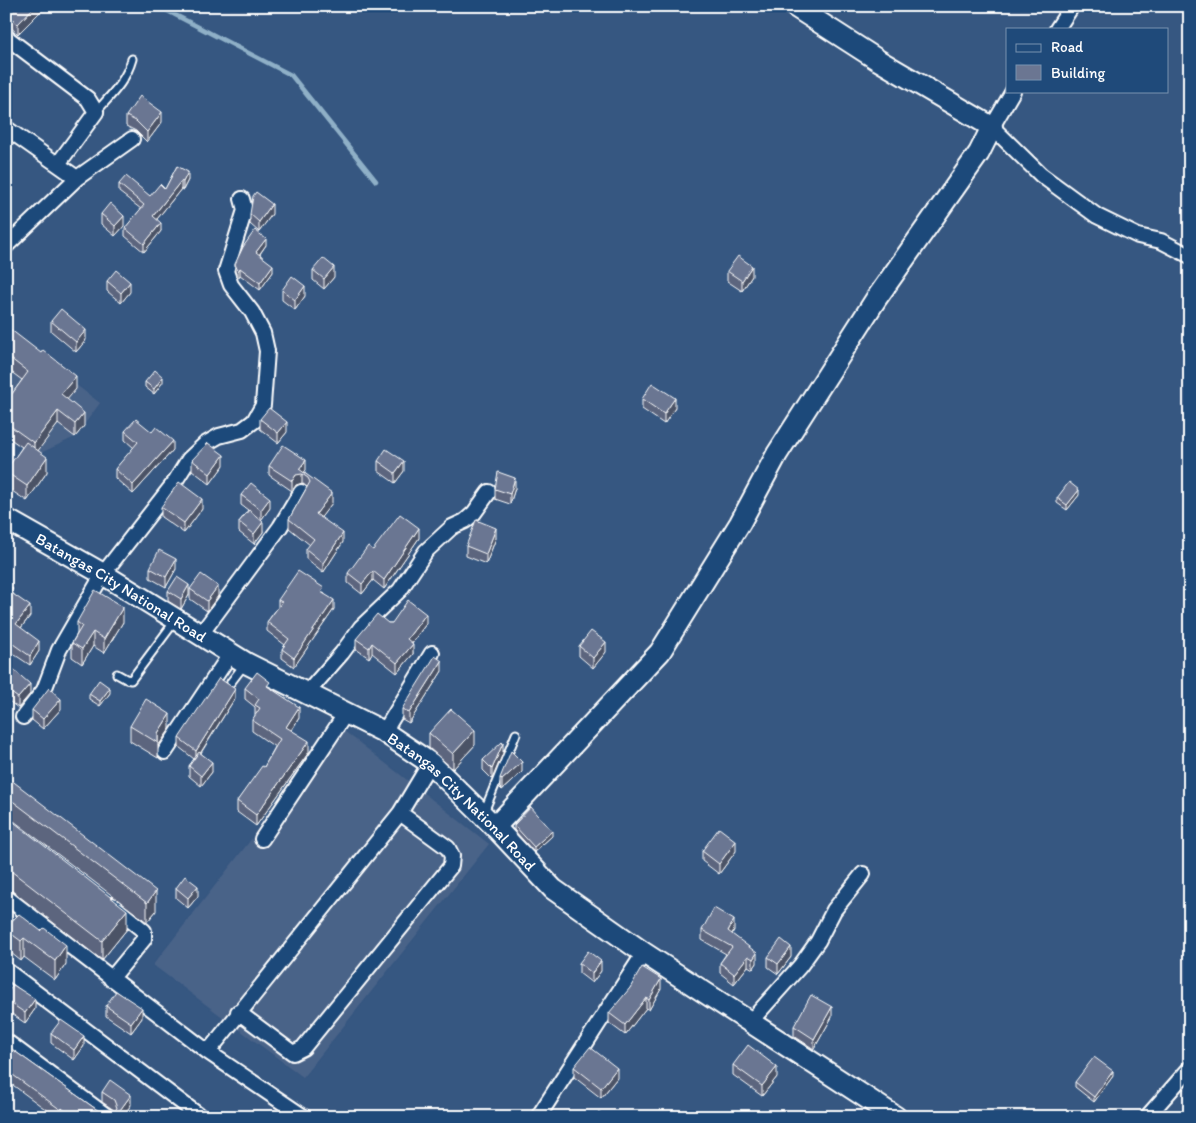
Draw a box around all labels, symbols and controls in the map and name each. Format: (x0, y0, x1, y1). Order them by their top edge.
legend (1006, 28, 1168, 92)
text: Road (1051, 38, 1084, 56)
text: Building (1051, 64, 1105, 82)
street label: Batangas City National Road (32, 529, 210, 646)
street label: Batangas City National Road (384, 728, 540, 875)

